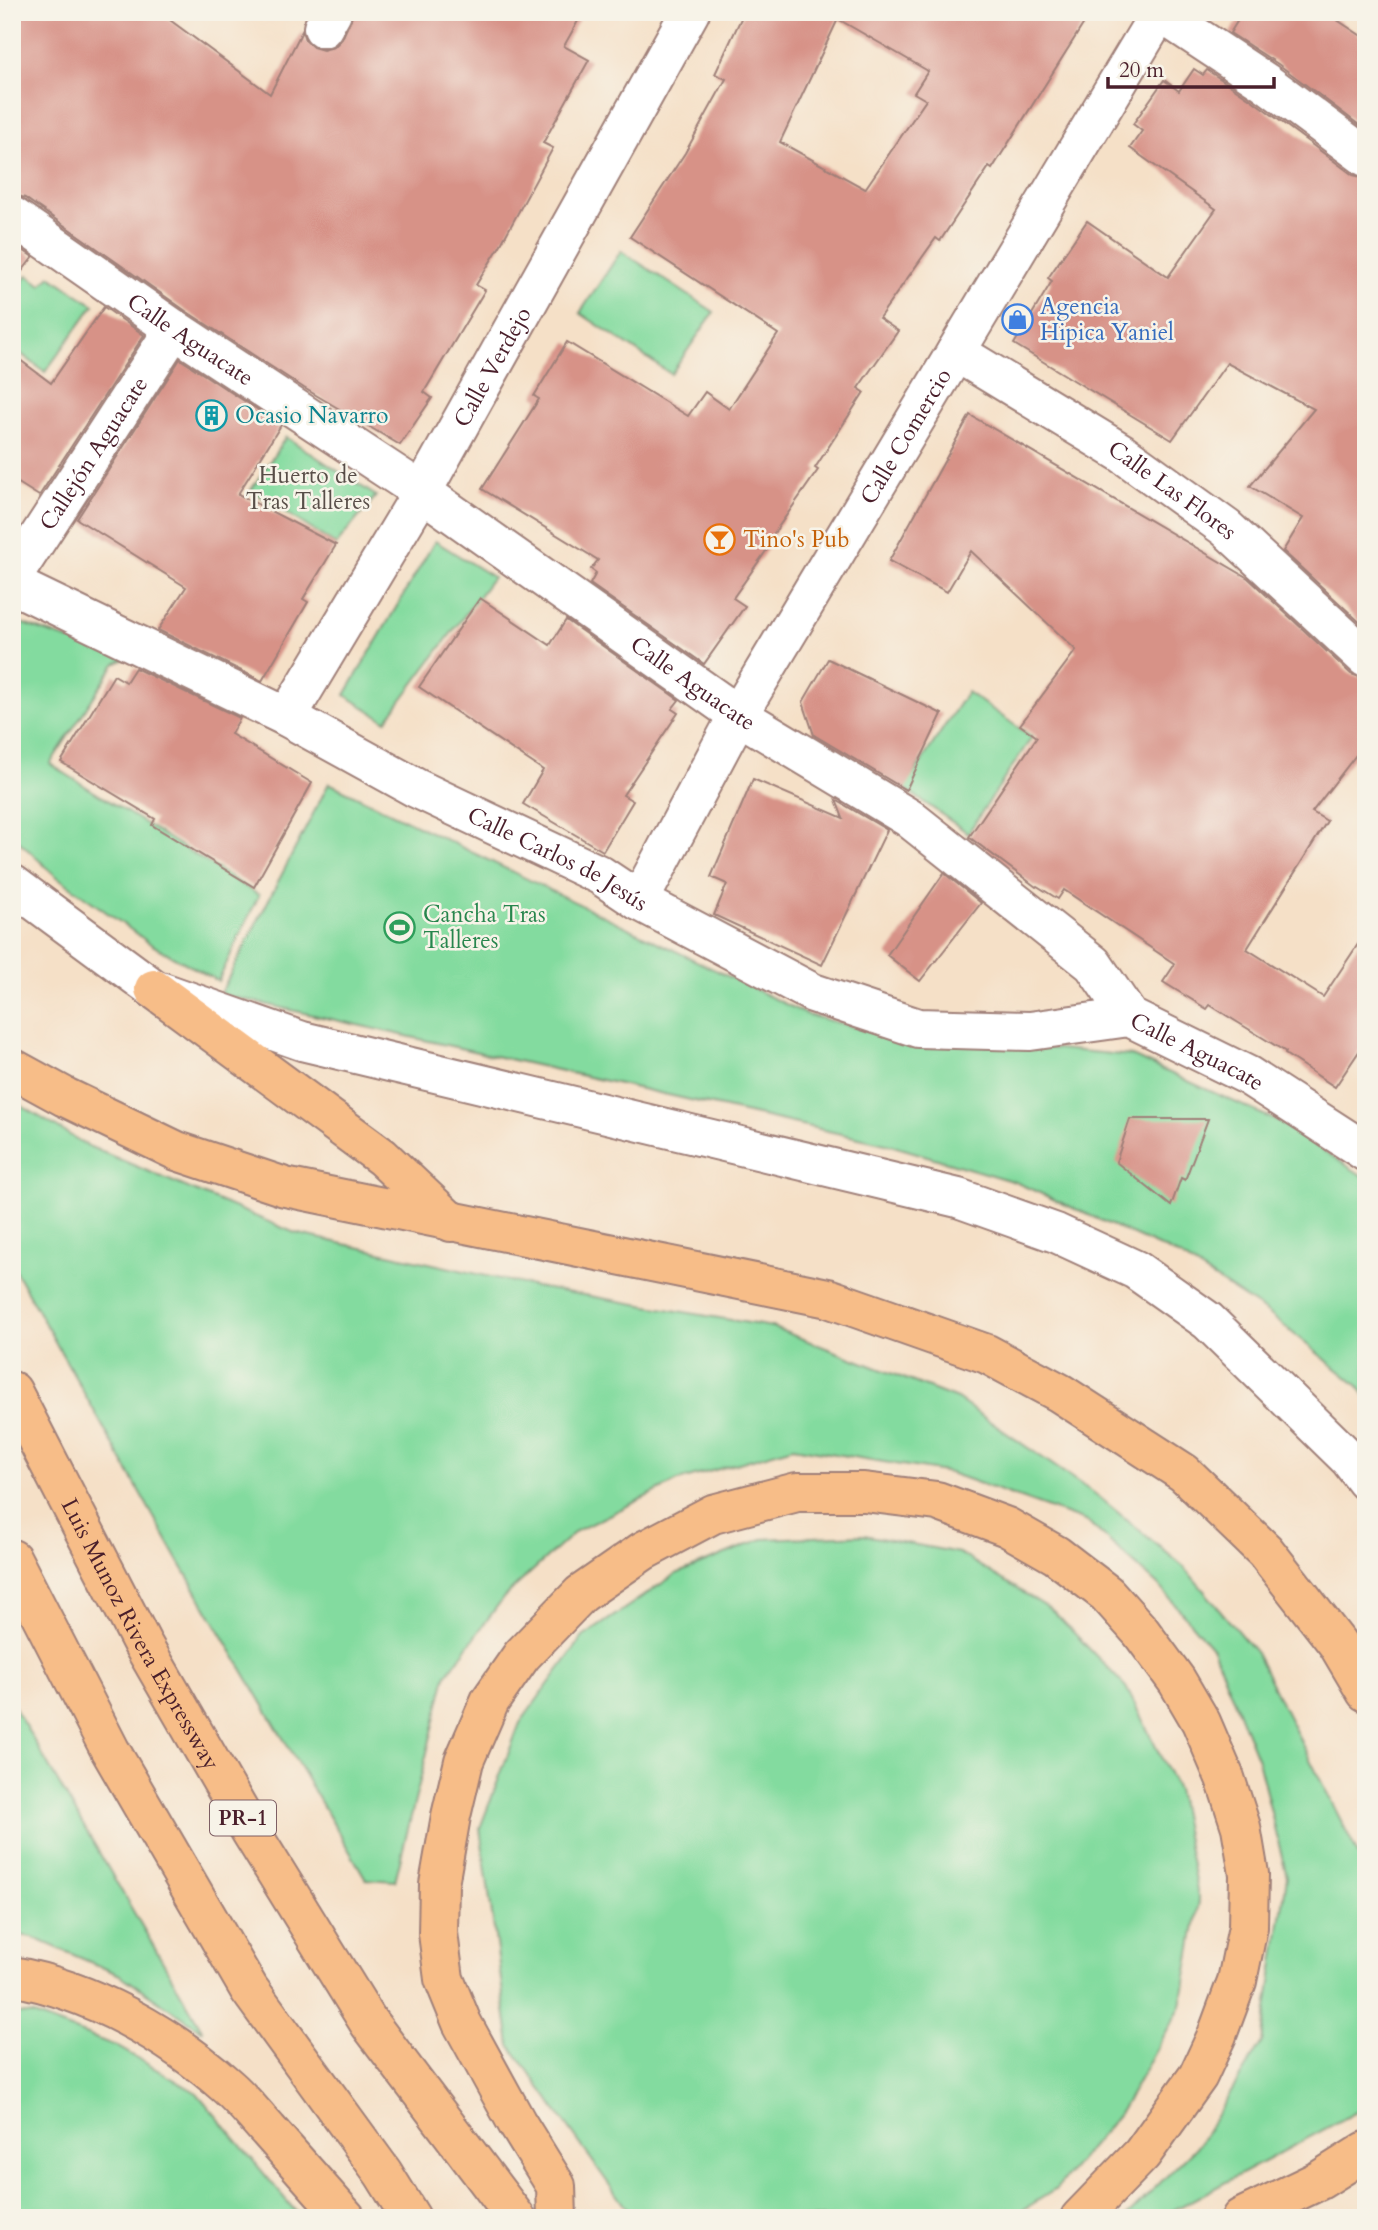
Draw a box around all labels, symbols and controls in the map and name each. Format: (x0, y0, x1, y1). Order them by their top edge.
scale bar (1108, 46, 1275, 90)
text: 20 m (1119, 56, 1164, 85)
street label: Calle Aguacate (121, 286, 260, 393)
place label: Agencia Hipica Yaniel (1040, 291, 1174, 348)
street label: Calle Verdejo (446, 301, 538, 433)
shop icon: Agencia Hipica Yaniel (1000, 302, 1034, 336)
street label: Calle Comercio (853, 363, 959, 510)
street label: Callejón Aguacate (32, 370, 155, 536)
building icon: Ocasio Navarro (195, 398, 229, 432)
place label: Ocasio Navarro (235, 400, 388, 431)
street label: Calle Las Flores (1102, 433, 1244, 547)
park label: Huerto de Tras Talleres (246, 460, 370, 517)
bar icon: Tino's Pub (703, 522, 737, 556)
place label: Tino's Pub (743, 524, 850, 555)
street label: Calle Aguacate (624, 629, 761, 738)
street label: Calle Carlos de Jesús (462, 800, 653, 919)
place label: Cancha Tras Talleres (423, 899, 546, 956)
sports icon: Cancha Tras Talleres (383, 910, 417, 944)
street label: Calle Aguacate (1125, 1005, 1270, 1098)
street label: Luis Munoz Rivera Expressway (54, 1493, 227, 1776)
road number: PR-1 (210, 1800, 276, 1836)

